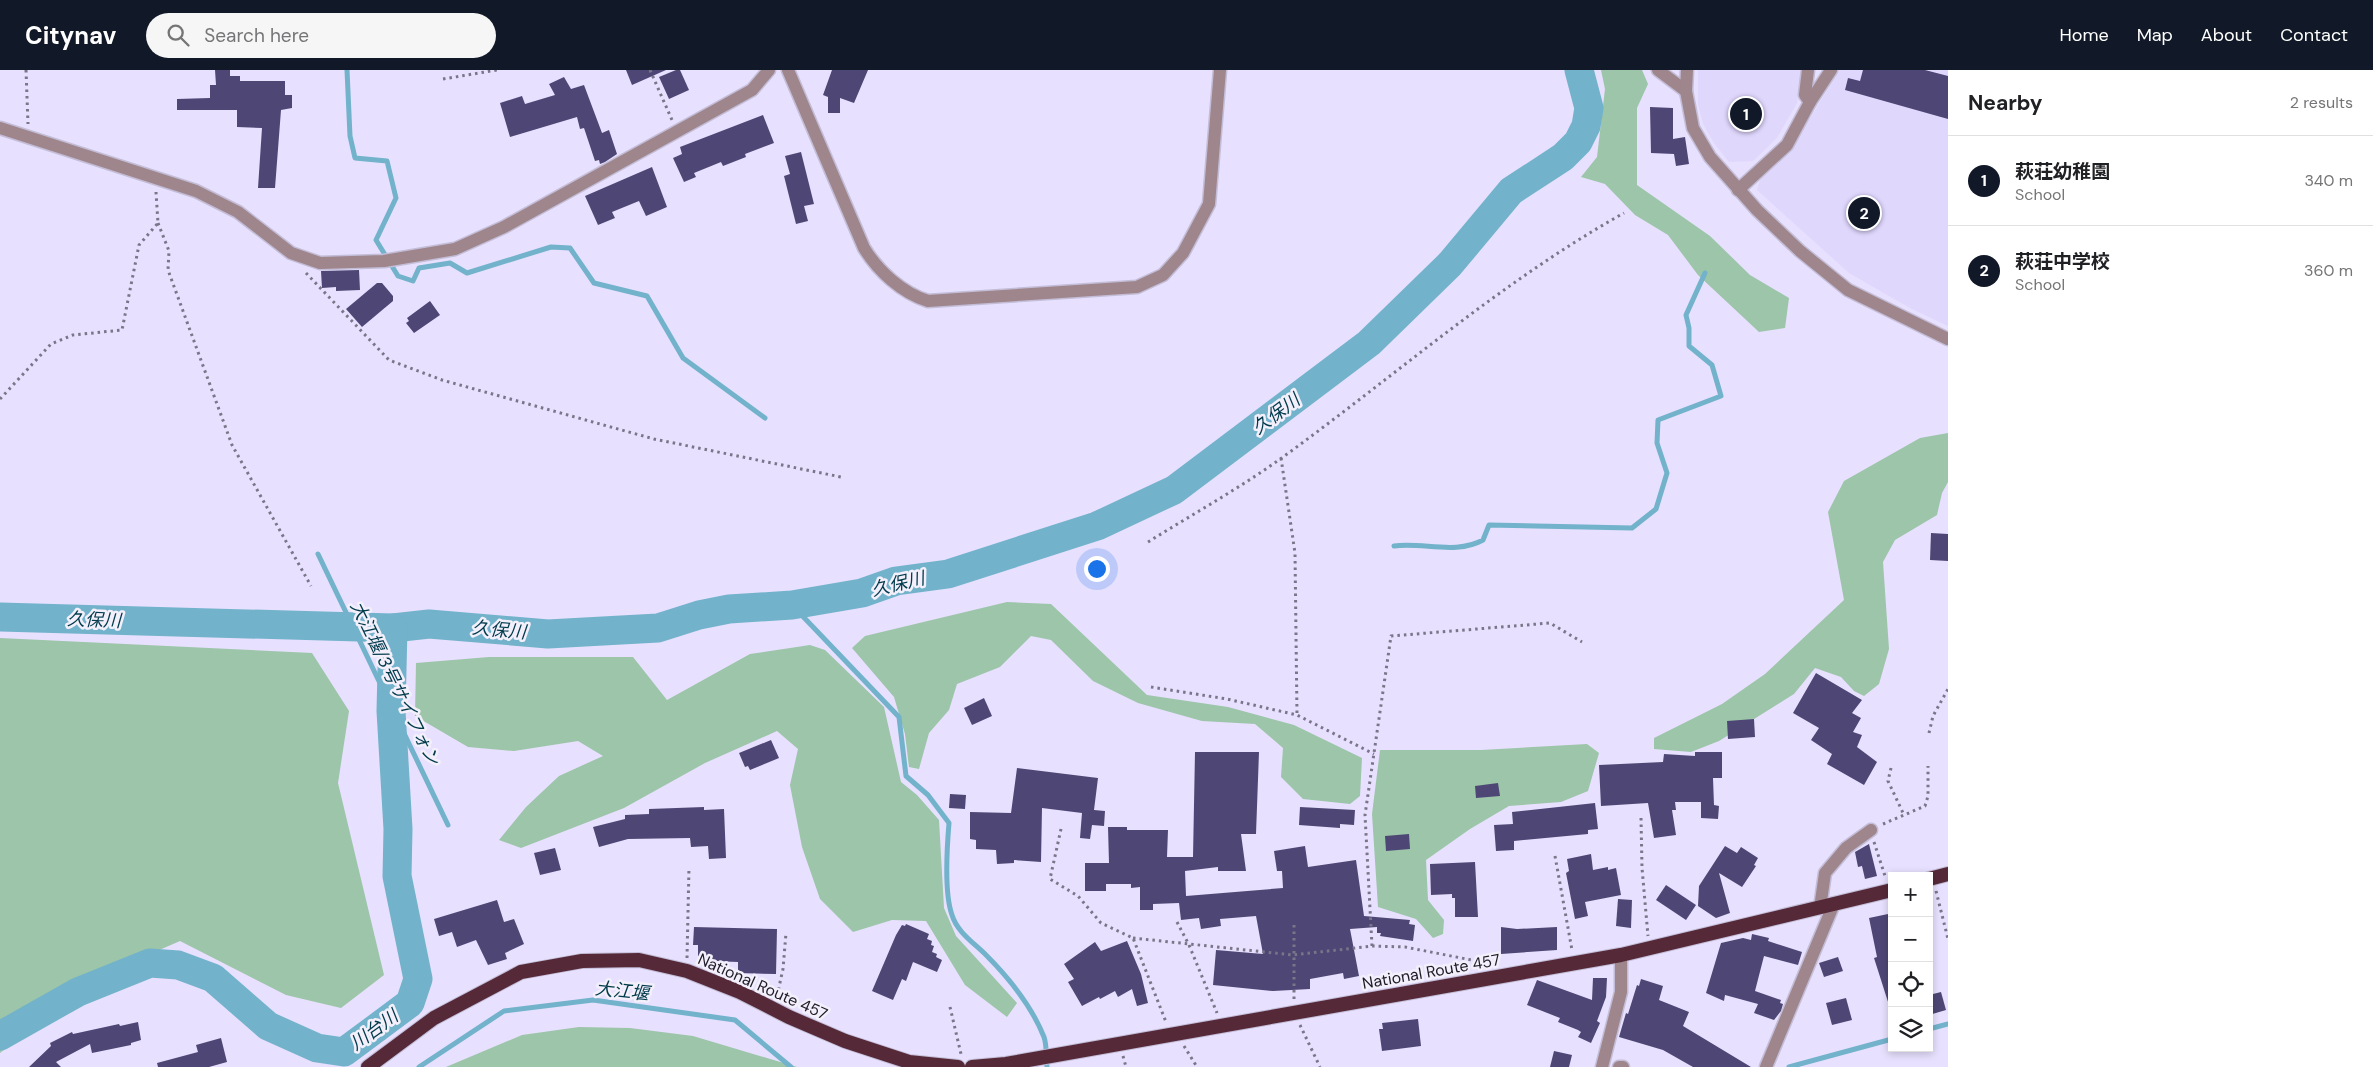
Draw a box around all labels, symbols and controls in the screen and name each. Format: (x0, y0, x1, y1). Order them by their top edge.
search box (146, 13, 496, 58)
text: Citynav (25, 20, 116, 51)
icon: search (164, 21, 192, 49)
text: Search here (204, 23, 309, 48)
text: Home (2059, 23, 2109, 47)
text: Map (2137, 23, 2173, 47)
text: About (2201, 23, 2252, 47)
text: Contact (2280, 23, 2348, 47)
text: Nearby (1968, 89, 2042, 117)
text: 2 results (2290, 92, 2353, 113)
pin: 1 (1730, 95, 1762, 133)
text: 萩荘幼稚園 (2015, 159, 2110, 184)
text: 1 (1981, 170, 1987, 191)
text: 340 m (2304, 170, 2353, 191)
text: School (2015, 184, 2065, 205)
pin: 2 (1848, 194, 1880, 232)
text: 萩荘中学校 (2015, 249, 2110, 274)
text: 2 (1979, 260, 1989, 281)
text: 360 m (2304, 260, 2353, 281)
text: School (2015, 274, 2065, 295)
water label: 久保川 (1247, 387, 1306, 440)
your location (1084, 556, 1110, 582)
water label: 久保川 (869, 566, 929, 602)
water label: 大江堰/3号サイフォン (345, 597, 446, 770)
water label: 久保川 (67, 607, 123, 633)
water label: 久保川 (471, 616, 529, 644)
map controls (1888, 872, 1933, 1052)
button: + (1888, 872, 1933, 917)
button: − (1888, 917, 1933, 962)
street label: National Route 457 (695, 948, 831, 1024)
street label: National Route 457 (1360, 949, 1502, 994)
button: locate (1888, 962, 1933, 1007)
water label: 大江堰 (594, 976, 653, 1006)
water label: 川台川 (345, 1003, 405, 1056)
button: layers (1888, 1007, 1933, 1052)

